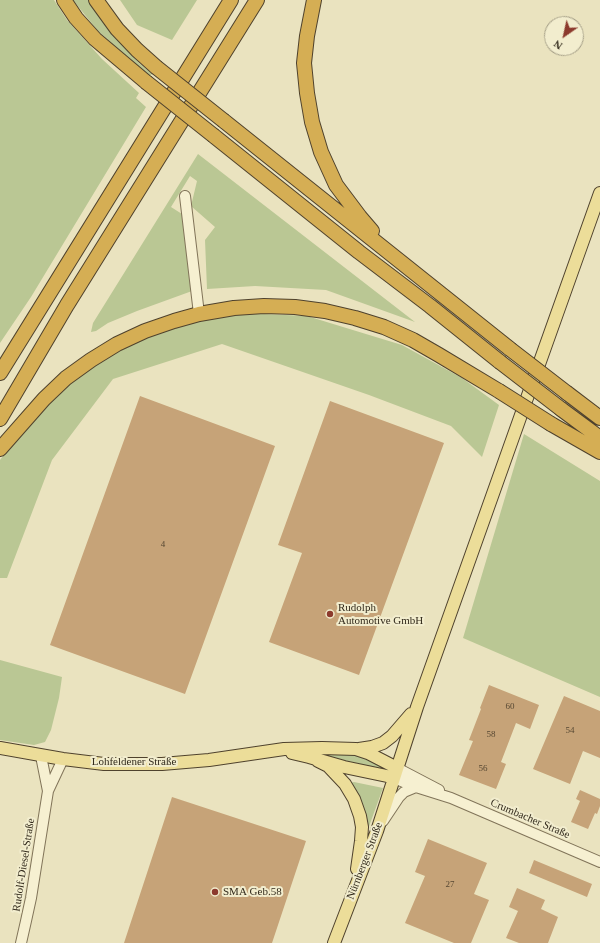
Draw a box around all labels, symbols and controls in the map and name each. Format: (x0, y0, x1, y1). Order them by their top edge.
north arrow (544, 16, 584, 56)
text: N (551, 38, 565, 52)
house number: 4 (161, 540, 165, 550)
place label: Rudolph Automotive GmbH (338, 601, 423, 627)
marker: Rudolph Automotive GmbH (325, 609, 335, 619)
house number: 60 (506, 702, 514, 712)
house number: 54 (566, 726, 574, 736)
house number: 58 (486, 730, 496, 740)
street label: Lohfeldener Straße (92, 755, 176, 769)
house number: 56 (478, 764, 488, 774)
street label: Crumbacher Straße (488, 796, 572, 842)
street label: Rudolf-Diesel-Straße (10, 818, 38, 912)
street label: Nürnberger Straße (344, 821, 386, 901)
house number: 27 (446, 880, 454, 890)
place label: SMA Geb.58 (223, 885, 282, 899)
marker: SMA Geb.58 (210, 887, 220, 897)

